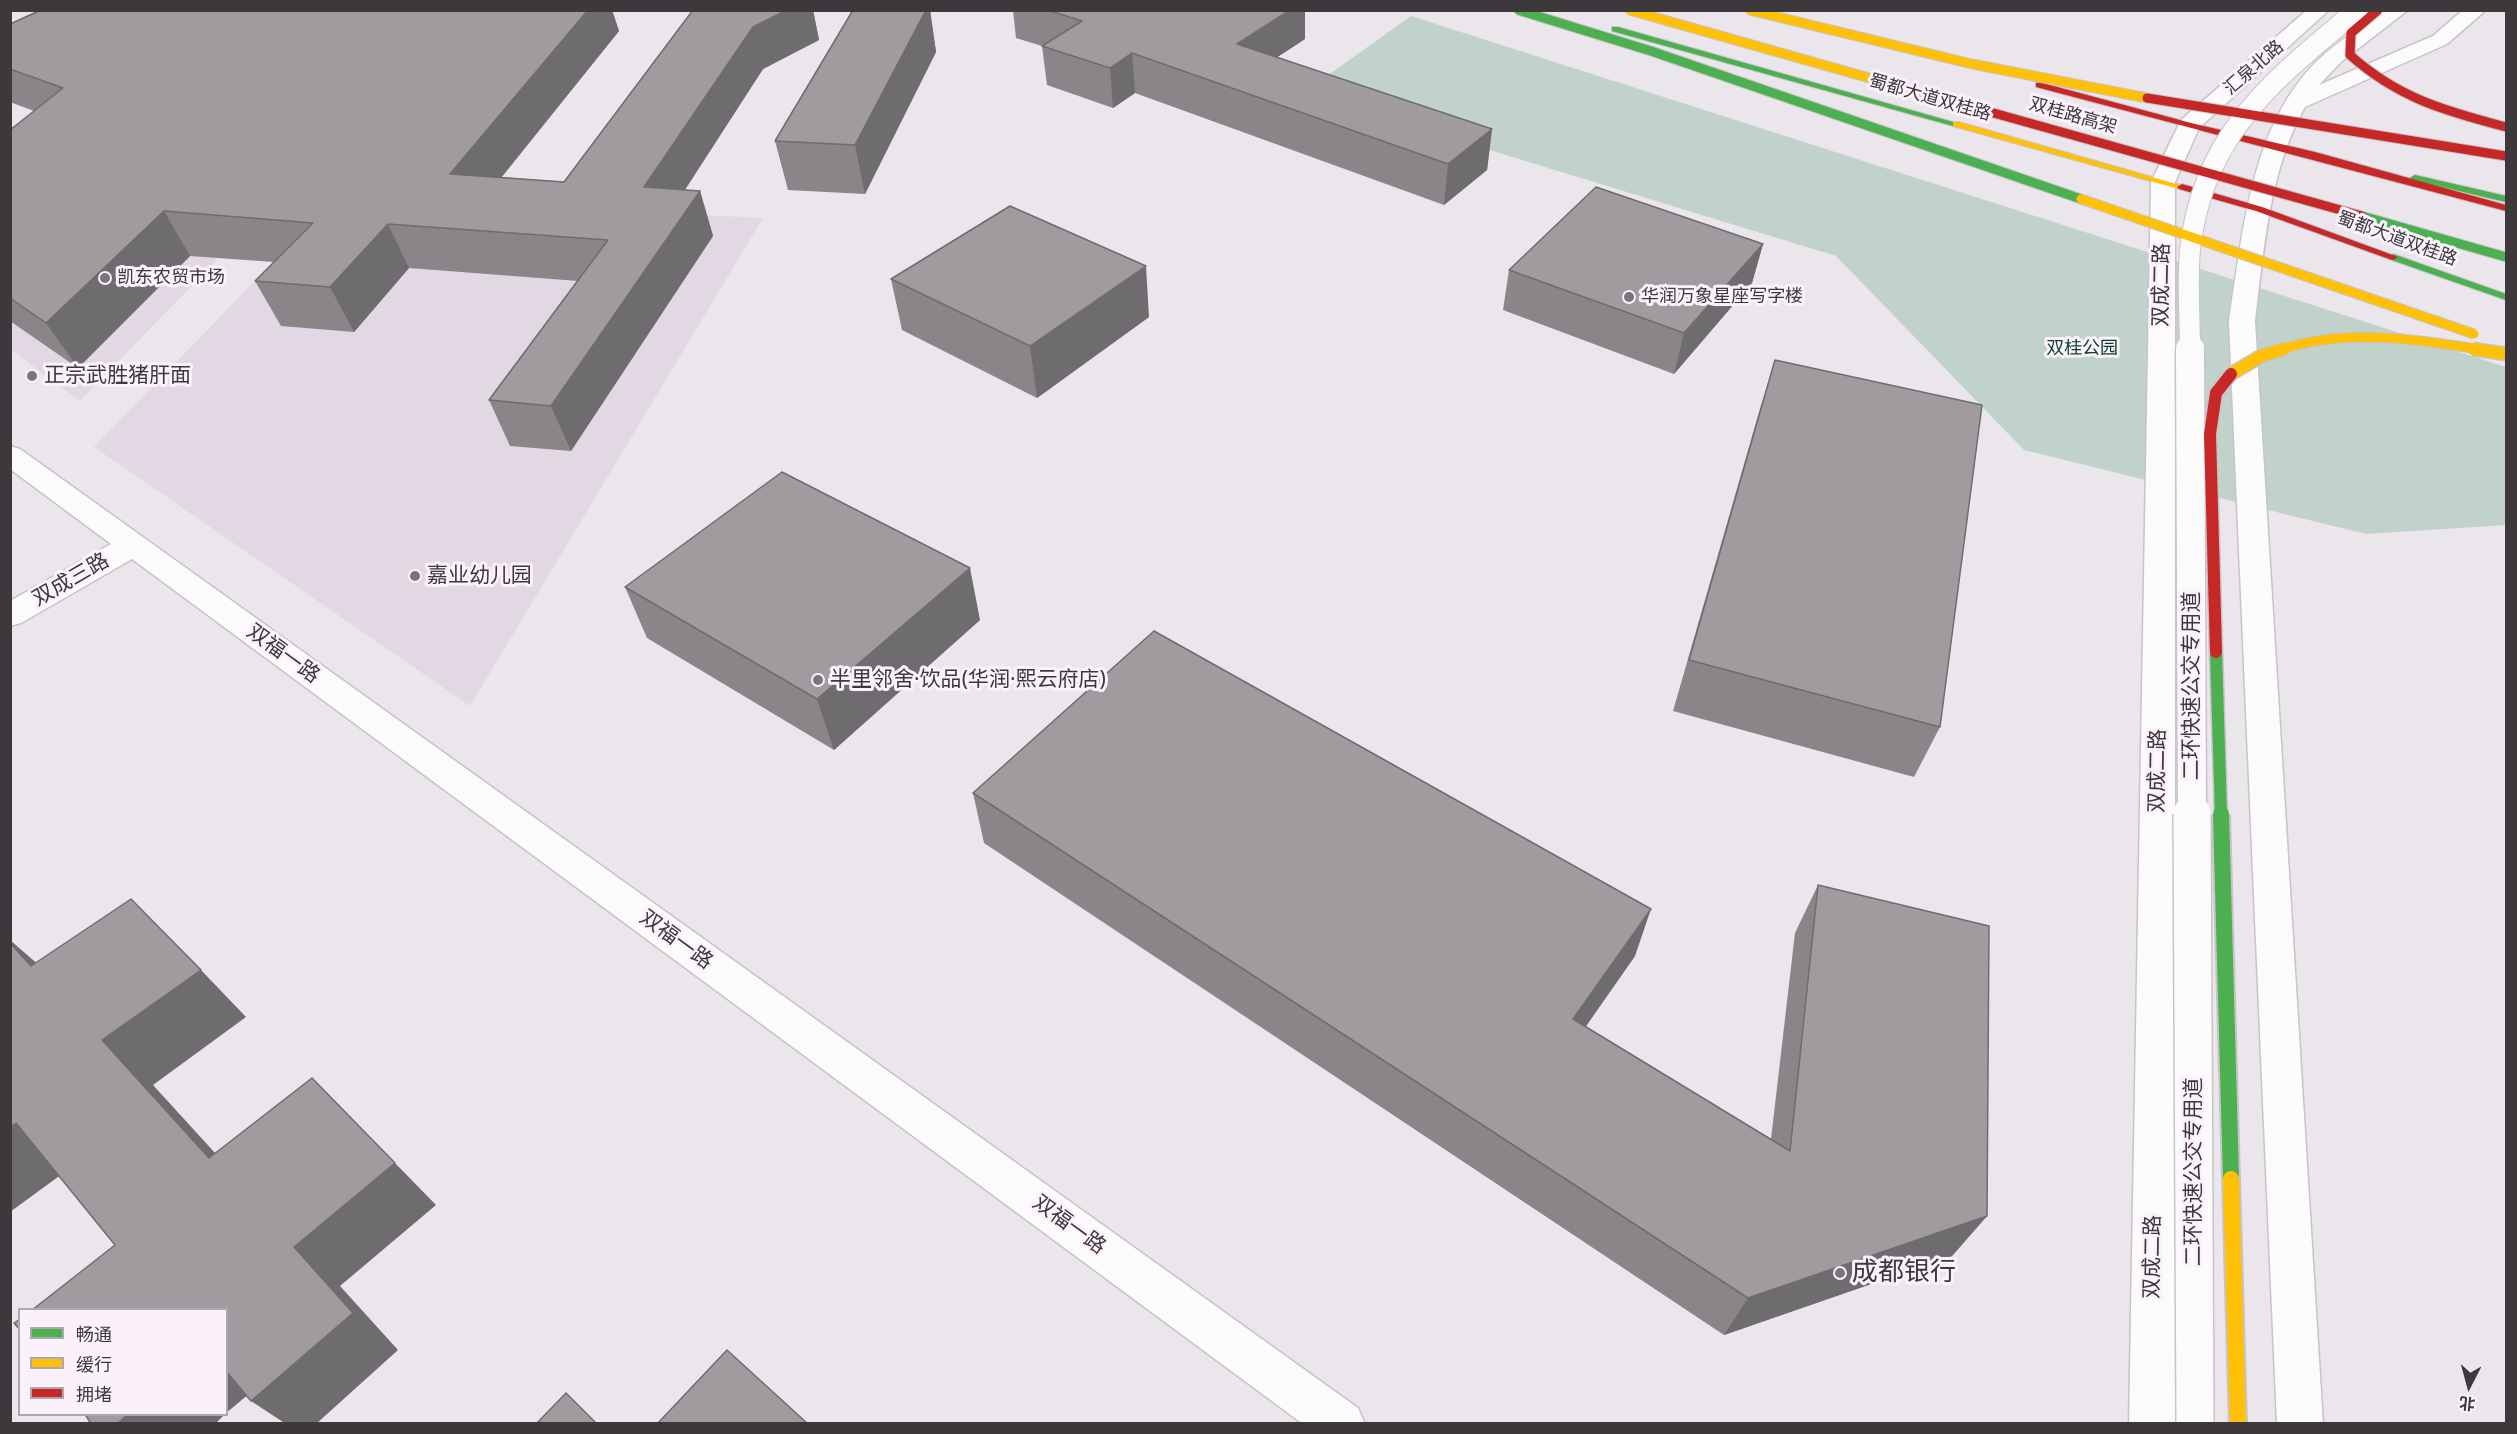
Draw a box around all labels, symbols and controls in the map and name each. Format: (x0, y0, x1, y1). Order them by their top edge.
street label: 汇泉北路 (2220, 36, 2288, 100)
street label: 蜀都大道双桂路 (1866, 70, 1994, 126)
street label: 双桂路高架 (2027, 93, 2119, 139)
street label: 蜀都大道双桂路 (2334, 207, 2460, 271)
street label: 双成二路 (2149, 243, 2175, 327)
place label: 凯东农贸市场 (117, 267, 225, 289)
marker: 凯东农贸市场 (98, 271, 112, 285)
place label: 华润万象星座写字楼 (1641, 286, 1803, 308)
marker: 华润万象星座写字楼 (1622, 290, 1636, 304)
park label: 双桂公园 (2046, 338, 2118, 360)
place label: 正宗武胜猪肝面 (44, 363, 191, 389)
marker: 正宗武胜猪肝面 (25, 369, 39, 383)
street label: 双成三路 (28, 548, 114, 612)
place label: 嘉业幼儿园 (427, 563, 532, 589)
marker: 嘉业幼儿园 (408, 569, 422, 583)
street label: 二环快速公交专用道 (2179, 592, 2205, 780)
street label: 双福一路 (242, 619, 324, 689)
place label: 半里邻舍·饮品(华润·熙云府店) (830, 667, 1106, 693)
marker: 半里邻舍·饮品(华润·熙云府店) (811, 673, 825, 687)
street label: 双成二路 (2145, 729, 2171, 813)
street label: 双福一路 (635, 905, 717, 975)
street label: 二环快速公交专用道 (2181, 1078, 2207, 1266)
street label: 双福一路 (1028, 1190, 1110, 1260)
street label: 双成二路 (2140, 1215, 2166, 1299)
place label: 成都银行 (1852, 1257, 1956, 1289)
marker: 成都银行 (1833, 1266, 1847, 1280)
legend (18, 1308, 228, 1416)
text: 畅通 (76, 1322, 112, 1346)
text: 缓行 (76, 1352, 112, 1376)
north arrow (2439, 1356, 2499, 1416)
text: 拥堵 (76, 1382, 112, 1406)
text: 北 (2458, 1392, 2476, 1416)

